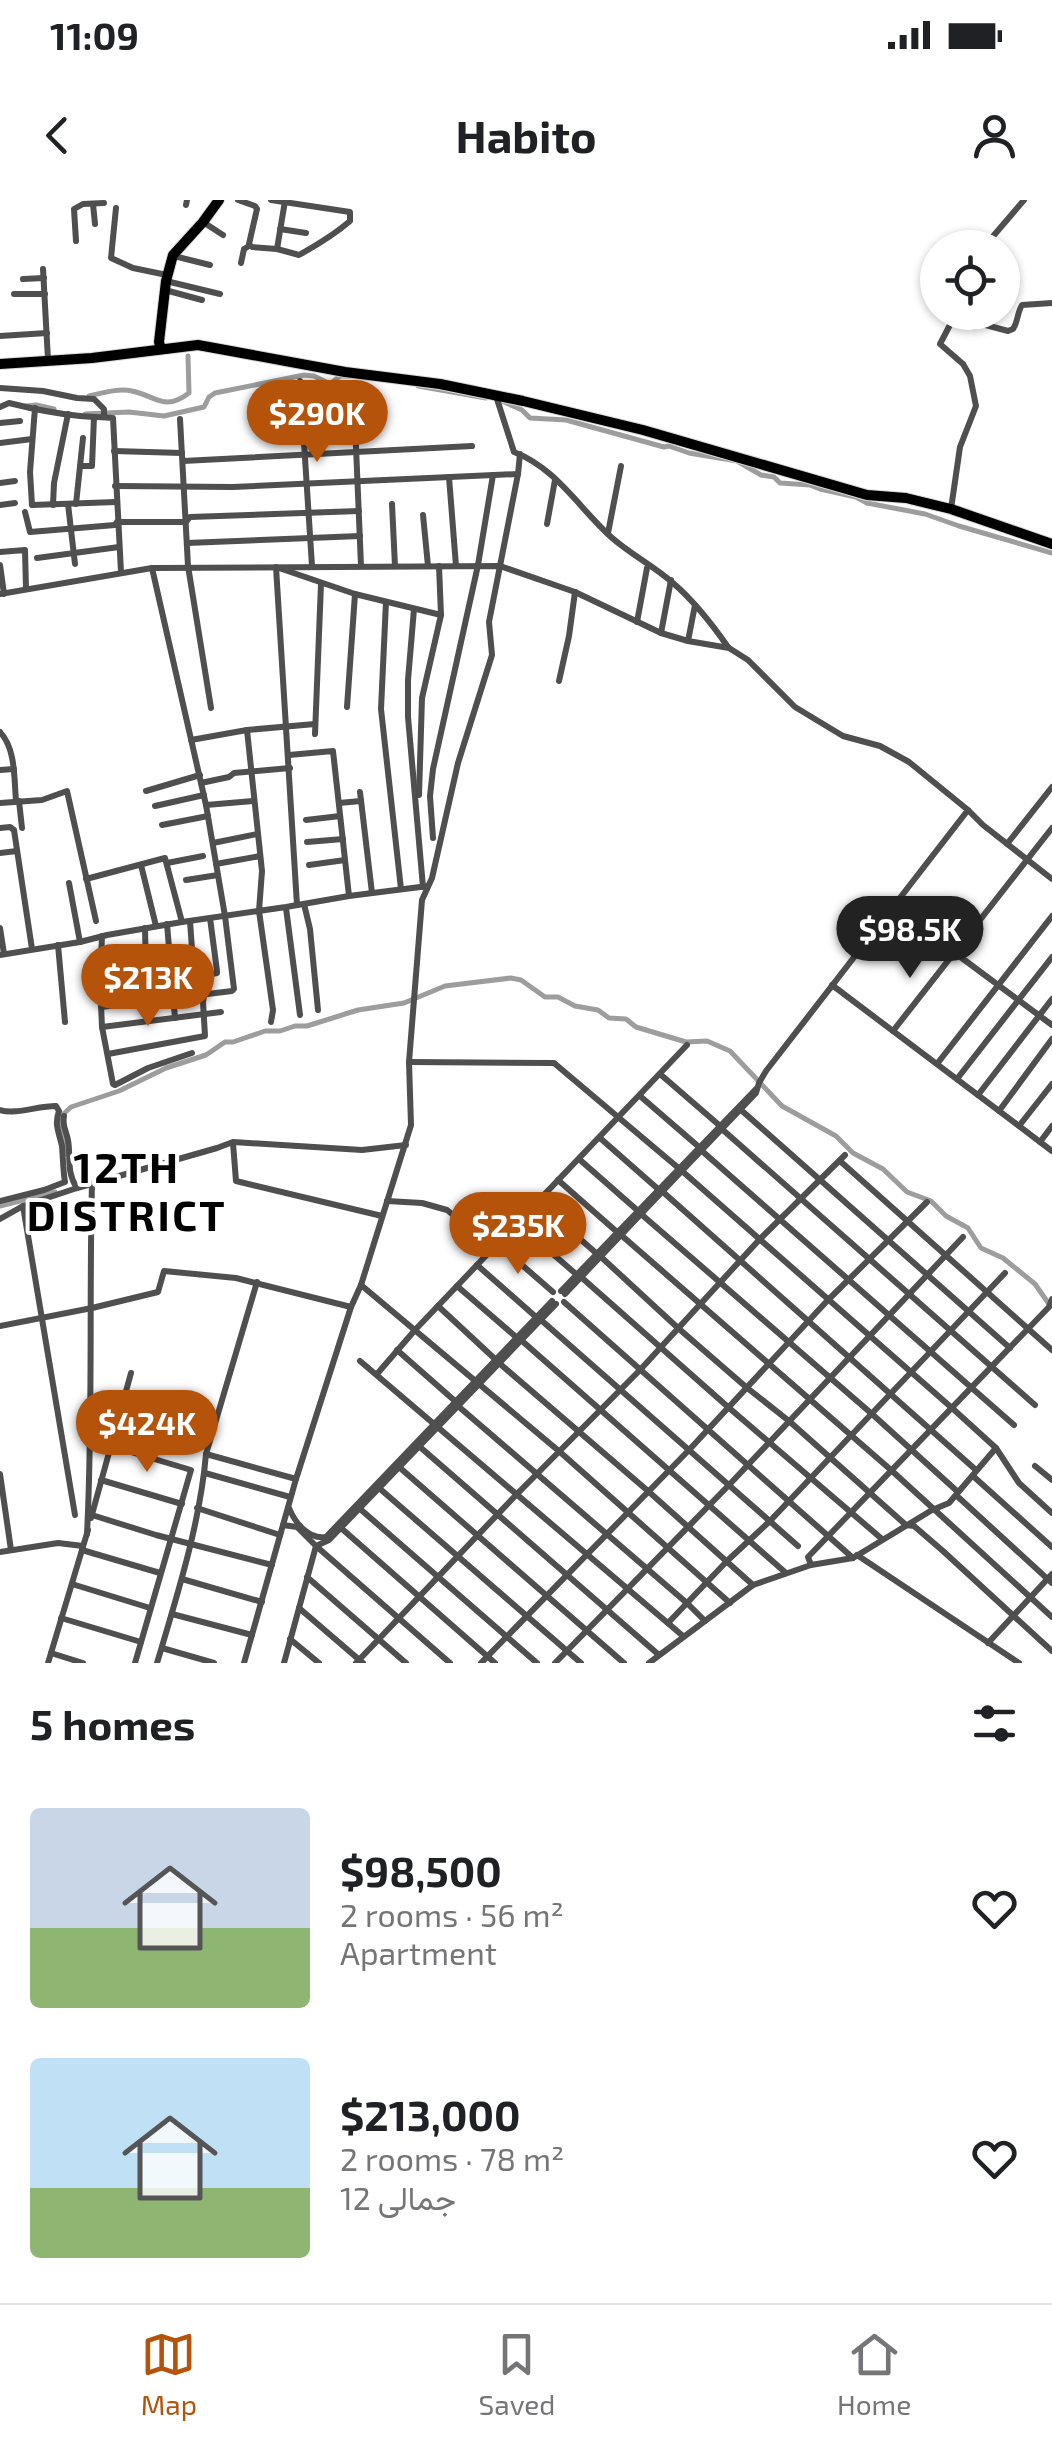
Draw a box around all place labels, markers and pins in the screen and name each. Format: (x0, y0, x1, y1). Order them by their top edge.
pin: $290K (247, 380, 387, 465)
pin: $98.5K (829, 896, 991, 981)
pin: $213K (78, 944, 218, 1029)
pin: $235K (448, 1192, 588, 1277)
pin: $424K (77, 1390, 217, 1475)

